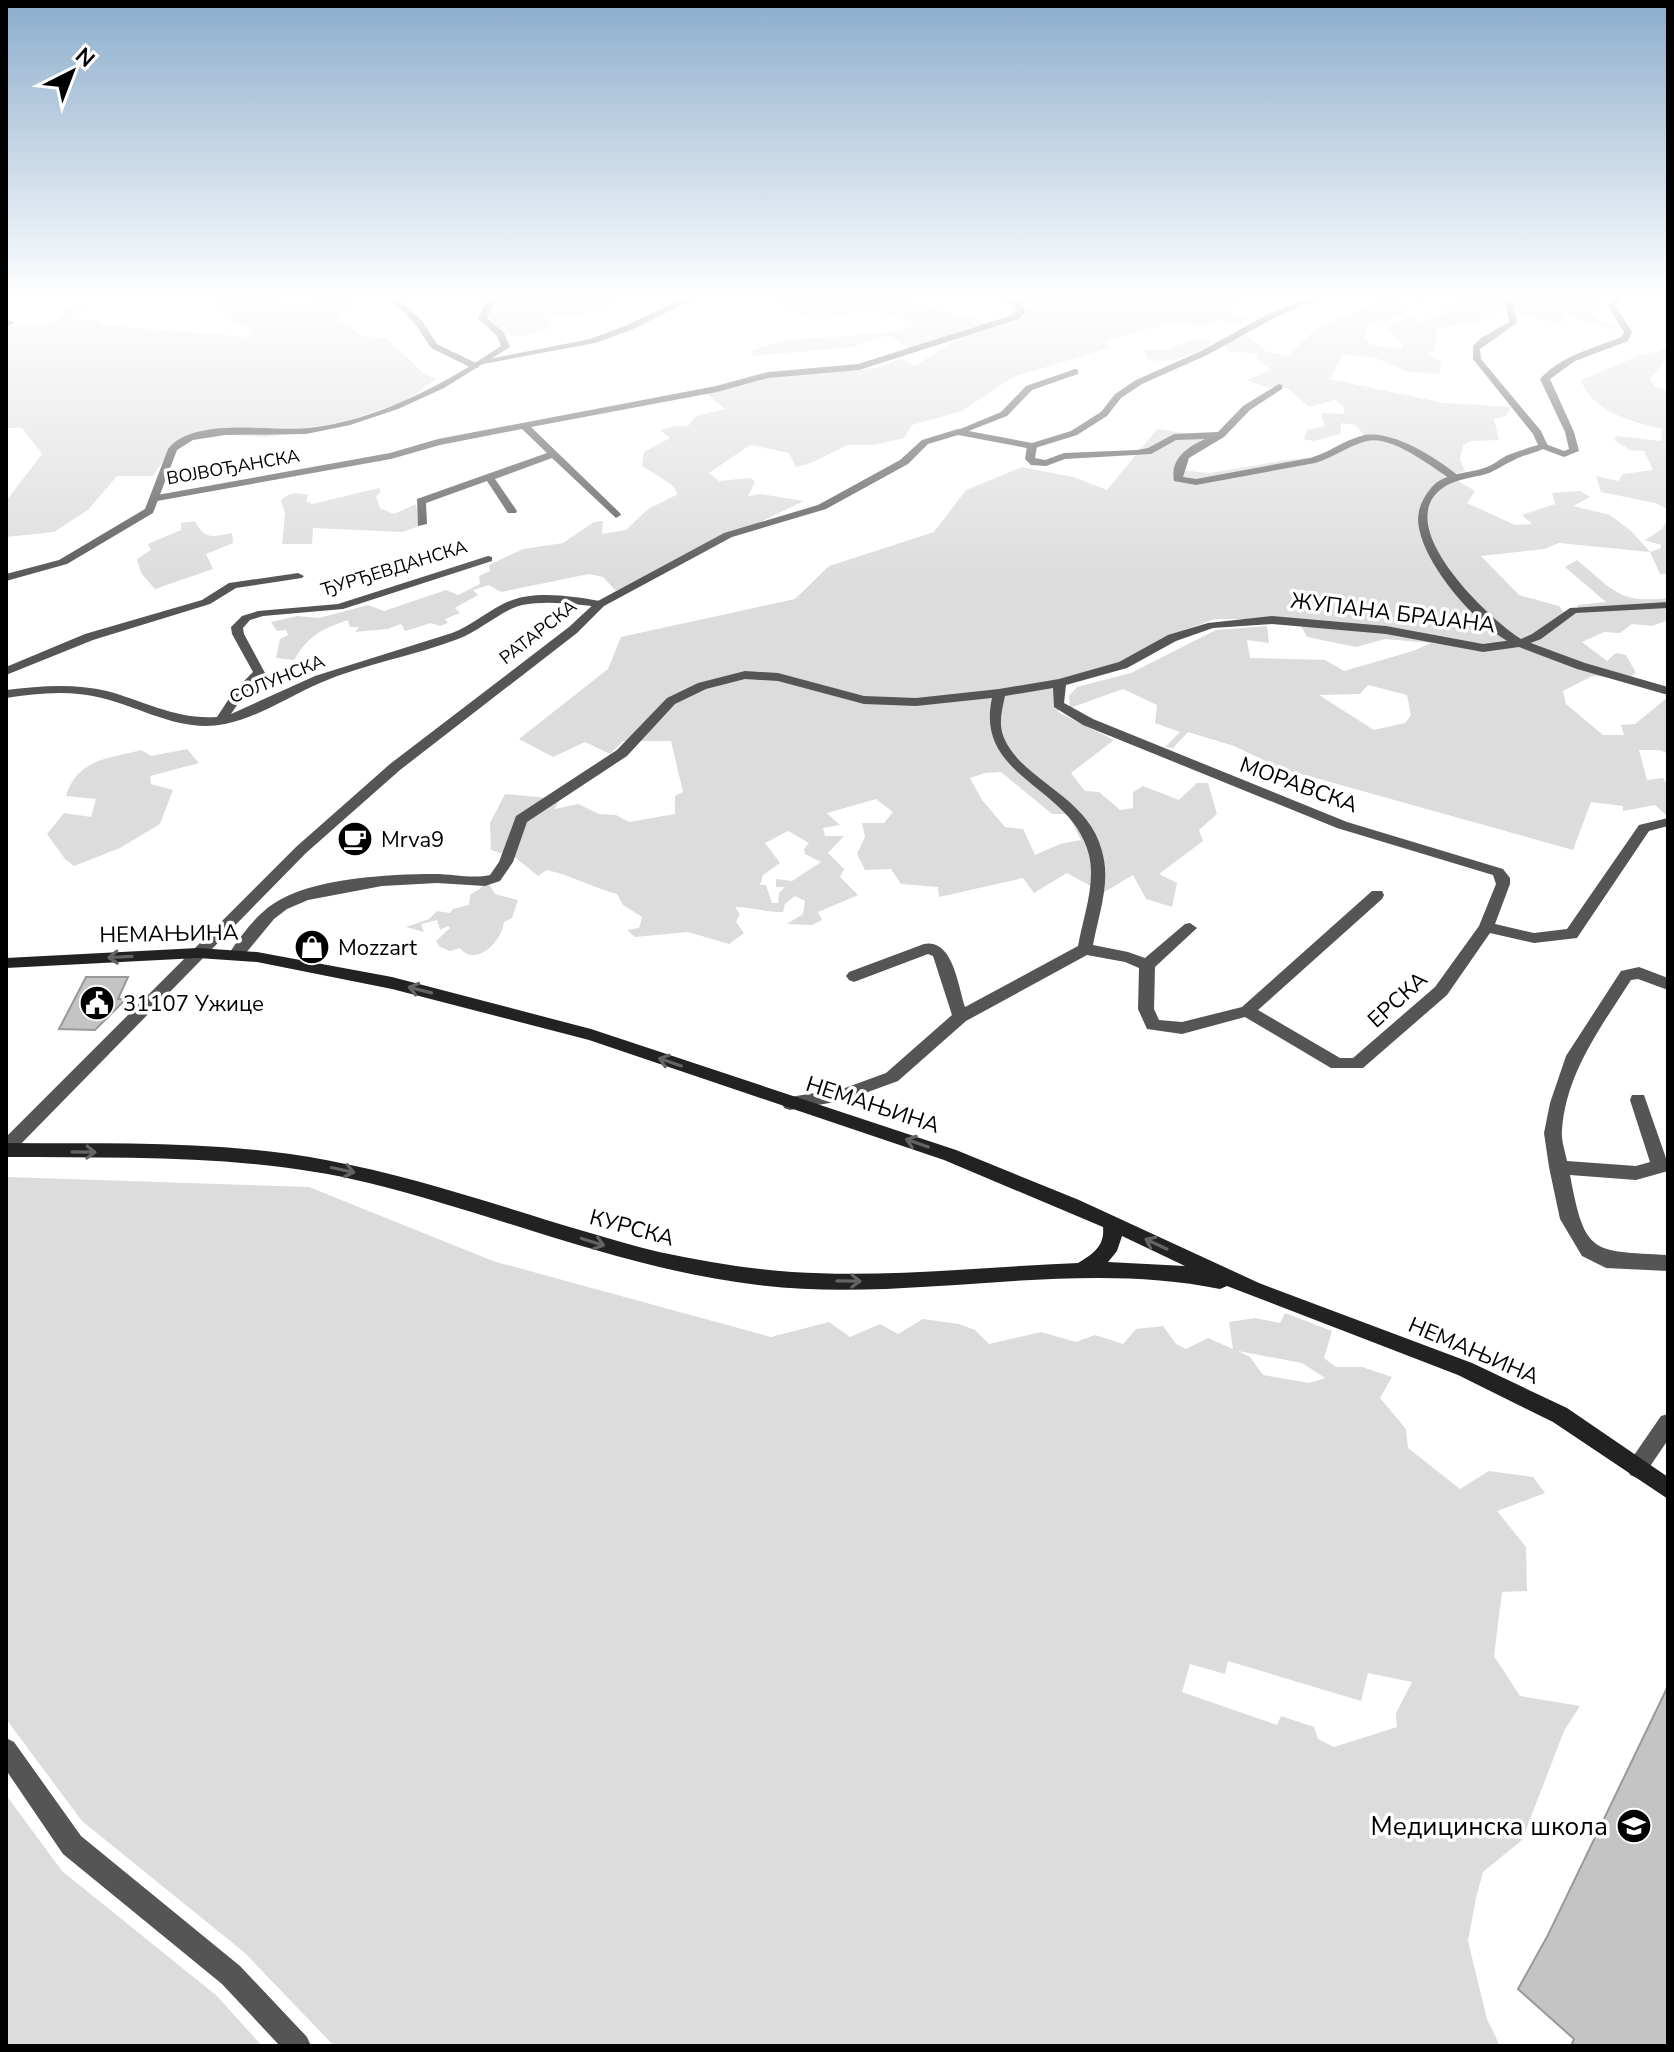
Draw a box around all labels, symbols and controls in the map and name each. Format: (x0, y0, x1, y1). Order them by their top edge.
north arrow (32, 32, 112, 112)
text: N (69, 41, 101, 75)
street label: ВОЈВОЂАНСКА (165, 443, 301, 491)
street label: ЂУРЂЕВДАНСКА (318, 534, 470, 602)
street label: ЖУПАНА БРАЈАНА (1289, 586, 1497, 640)
street label: РАТАРСКА (494, 594, 582, 670)
street label: СОЛУНСКА (226, 649, 328, 709)
street label: МОРАВСКА (1236, 750, 1362, 820)
cafe icon: Mrva9 (336, 820, 374, 858)
place label: Mrva9 (381, 825, 444, 855)
street label: НЕМАЊИНА (99, 918, 239, 950)
shop icon: Mozzart (293, 928, 331, 966)
place label: Mozzart (338, 933, 417, 963)
one-way arrow (107, 950, 134, 965)
street label: ЕРСКА (1361, 965, 1434, 1035)
one-way arrow (408, 982, 434, 997)
public building icon: 31107 Ужице (78, 984, 116, 1022)
place label: 31107 Ужице (123, 989, 264, 1019)
one-way arrow (658, 1054, 683, 1069)
street label: НЕМАЊИНА (802, 1069, 943, 1141)
one-way arrow (905, 1135, 930, 1149)
one-way arrow (70, 1144, 97, 1159)
one-way arrow (330, 1163, 355, 1178)
street label: КУРСКА (586, 1202, 677, 1254)
one-way arrow (579, 1235, 605, 1250)
one-way arrow (1145, 1236, 1169, 1251)
one-way arrow (835, 1274, 862, 1289)
street label: НЕМАЊИНА (1404, 1310, 1543, 1392)
school or university icon: Медицинска школа (1615, 1807, 1653, 1845)
place label: Медицинска школа (1371, 1809, 1608, 1844)

